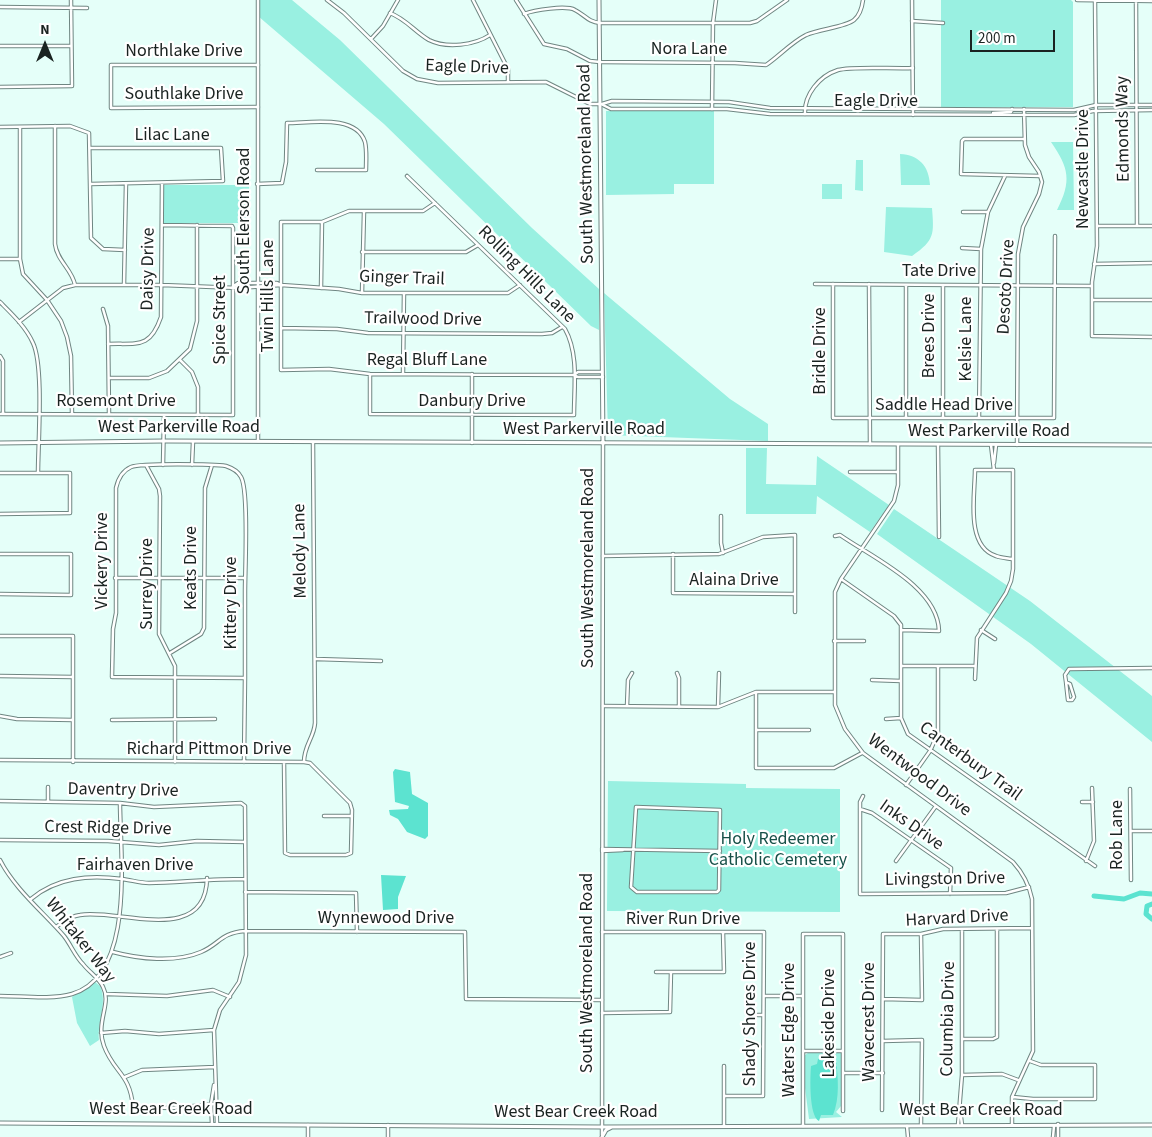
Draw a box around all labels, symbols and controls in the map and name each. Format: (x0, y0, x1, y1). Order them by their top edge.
north arrow (20, 20, 70, 70)
text: N (40, 20, 50, 40)
scale bar (972, 20, 1057, 52)
text: 200 m (978, 28, 1016, 49)
street label: Nora Lane (651, 39, 727, 61)
street label: Northlake Drive (125, 41, 243, 63)
street label: Eagle Drive (425, 56, 509, 80)
street label: South Westmoreland Road (574, 64, 600, 264)
street label: Edmonds Way (1112, 76, 1136, 182)
street label: Southlake Drive (125, 84, 243, 106)
street label: Eagle Drive (834, 91, 918, 113)
street label: Newcastle Drive (1073, 109, 1095, 229)
street label: Lilac Lane (134, 125, 210, 147)
street label: South Elerson Road (234, 147, 256, 295)
street label: Rolling Hills Lane (473, 222, 579, 328)
street label: Daisy Drive (137, 227, 161, 311)
street label: Desoto Drive (994, 239, 1020, 335)
street label: Twin Hills Lane (258, 240, 280, 352)
street label: Tate Drive (902, 261, 976, 283)
street label: Ginger Trail (359, 267, 445, 291)
street label: Spice Street (210, 275, 232, 365)
street label: Brees Drive (919, 294, 941, 378)
street label: Kelsie Lane (956, 297, 978, 381)
street label: Bridle Drive (810, 307, 832, 395)
street label: Trailwood Drive (364, 308, 482, 332)
street label: Regal Bluff Lane (367, 350, 487, 372)
street label: Rosemont Drive (56, 391, 176, 413)
street label: Danbury Drive (418, 391, 526, 413)
street label: Saddle Head Drive (875, 395, 1013, 417)
street label: West Parkerville Road (98, 417, 260, 439)
street label: West Parkerville Road (503, 419, 665, 441)
street label: West Parkerville Road (908, 421, 1070, 443)
street label: South Westmoreland Road (578, 468, 600, 668)
street label: Melody Lane (289, 503, 313, 599)
street label: Vickery Drive (92, 512, 114, 610)
street label: Keats Drive (181, 526, 203, 610)
street label: Surrey Drive (137, 538, 159, 630)
street label: Kittery Drive (221, 556, 243, 650)
street label: Alaina Drive (689, 570, 779, 592)
street label: Canterbury Trail (915, 718, 1025, 806)
street label: Wentwood Drive (863, 730, 975, 822)
street label: Richard Pittmon Drive (127, 739, 291, 761)
street label: Daventry Drive (67, 779, 179, 803)
street label: Inks Drive (875, 796, 947, 856)
street label: Rob Lane (1107, 800, 1129, 870)
street label: Crest Ridge Drive (44, 817, 172, 841)
park label: Holy Redeemer Catholic Cemetery (709, 829, 847, 872)
street label: Fairhaven Drive (77, 855, 193, 877)
street label: Livingston Drive (885, 868, 1005, 892)
street label: South Westmoreland Road (577, 873, 599, 1073)
street label: Whitaker Way (40, 894, 120, 988)
street label: Harvard Drive (905, 906, 1009, 932)
street label: Wynnewood Drive (318, 908, 454, 930)
street label: River Run Drive (626, 909, 740, 931)
street label: Shady Shores Drive (740, 942, 762, 1086)
street label: Columbia Drive (937, 961, 961, 1077)
street label: Wavecrest Drive (859, 962, 881, 1082)
street label: Waters Edge Drive (779, 963, 801, 1097)
street label: Lakeside Drive (819, 969, 841, 1077)
street label: West Bear Creek Road (89, 1099, 253, 1121)
street label: West Bear Creek Road (899, 1100, 1063, 1122)
street label: West Bear Creek Road (494, 1102, 658, 1124)

